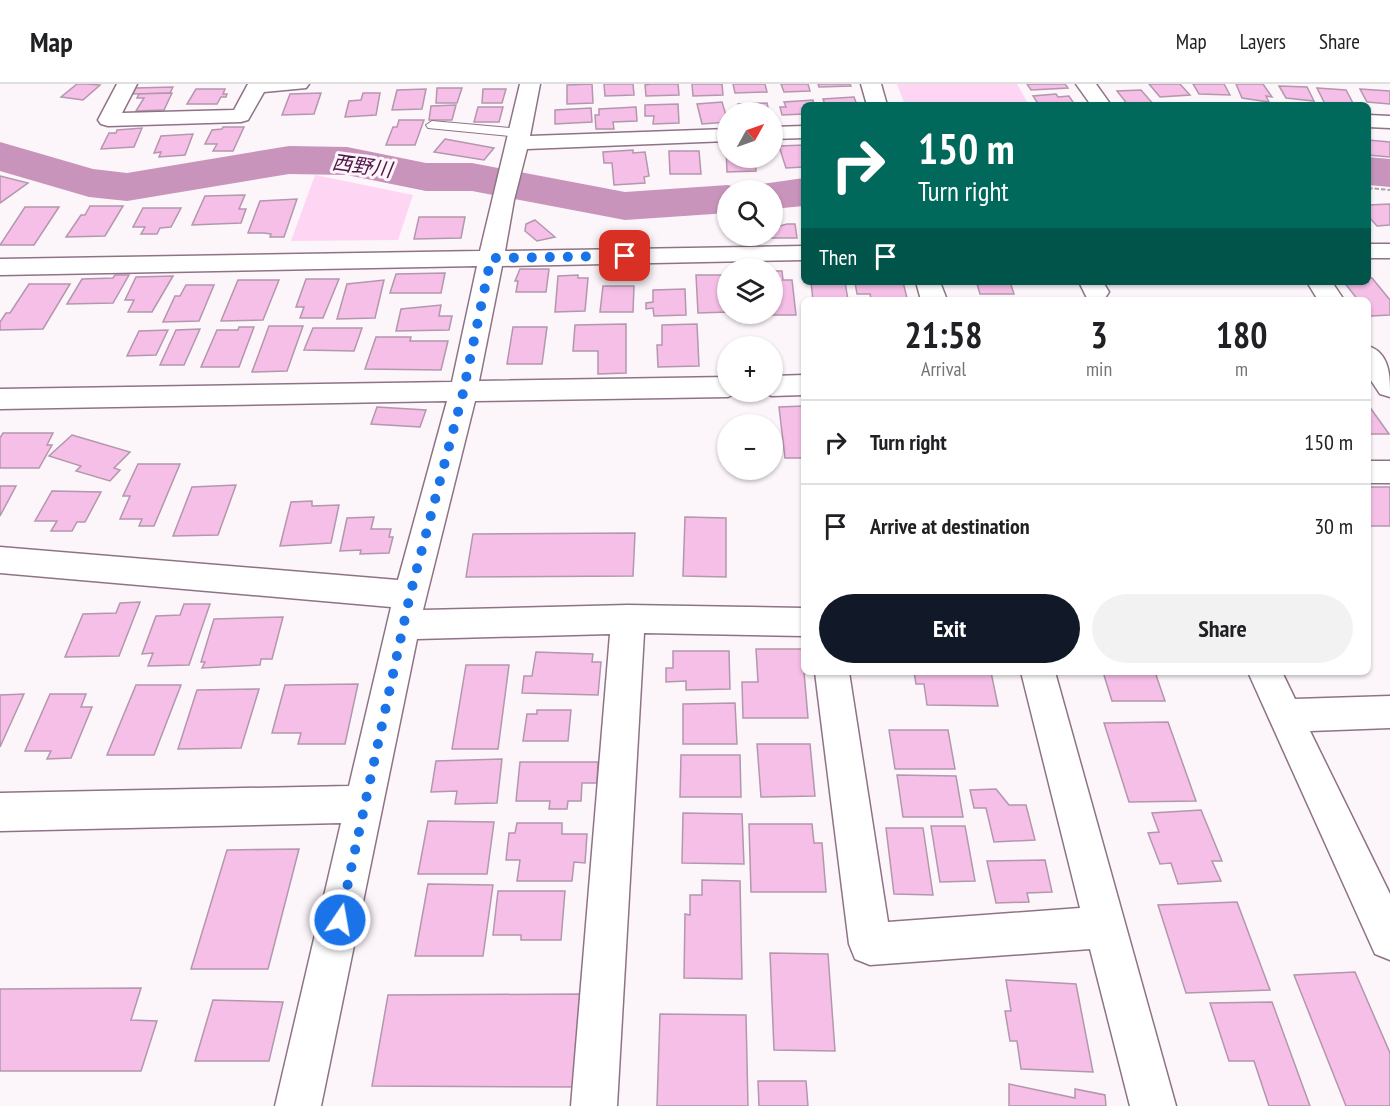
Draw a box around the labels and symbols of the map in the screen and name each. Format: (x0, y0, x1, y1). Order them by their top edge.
north arrow (717, 102, 783, 168)
water label: 西野川 (330, 149, 395, 183)
pin (599, 230, 650, 281)
position arrow (308, 888, 372, 952)

